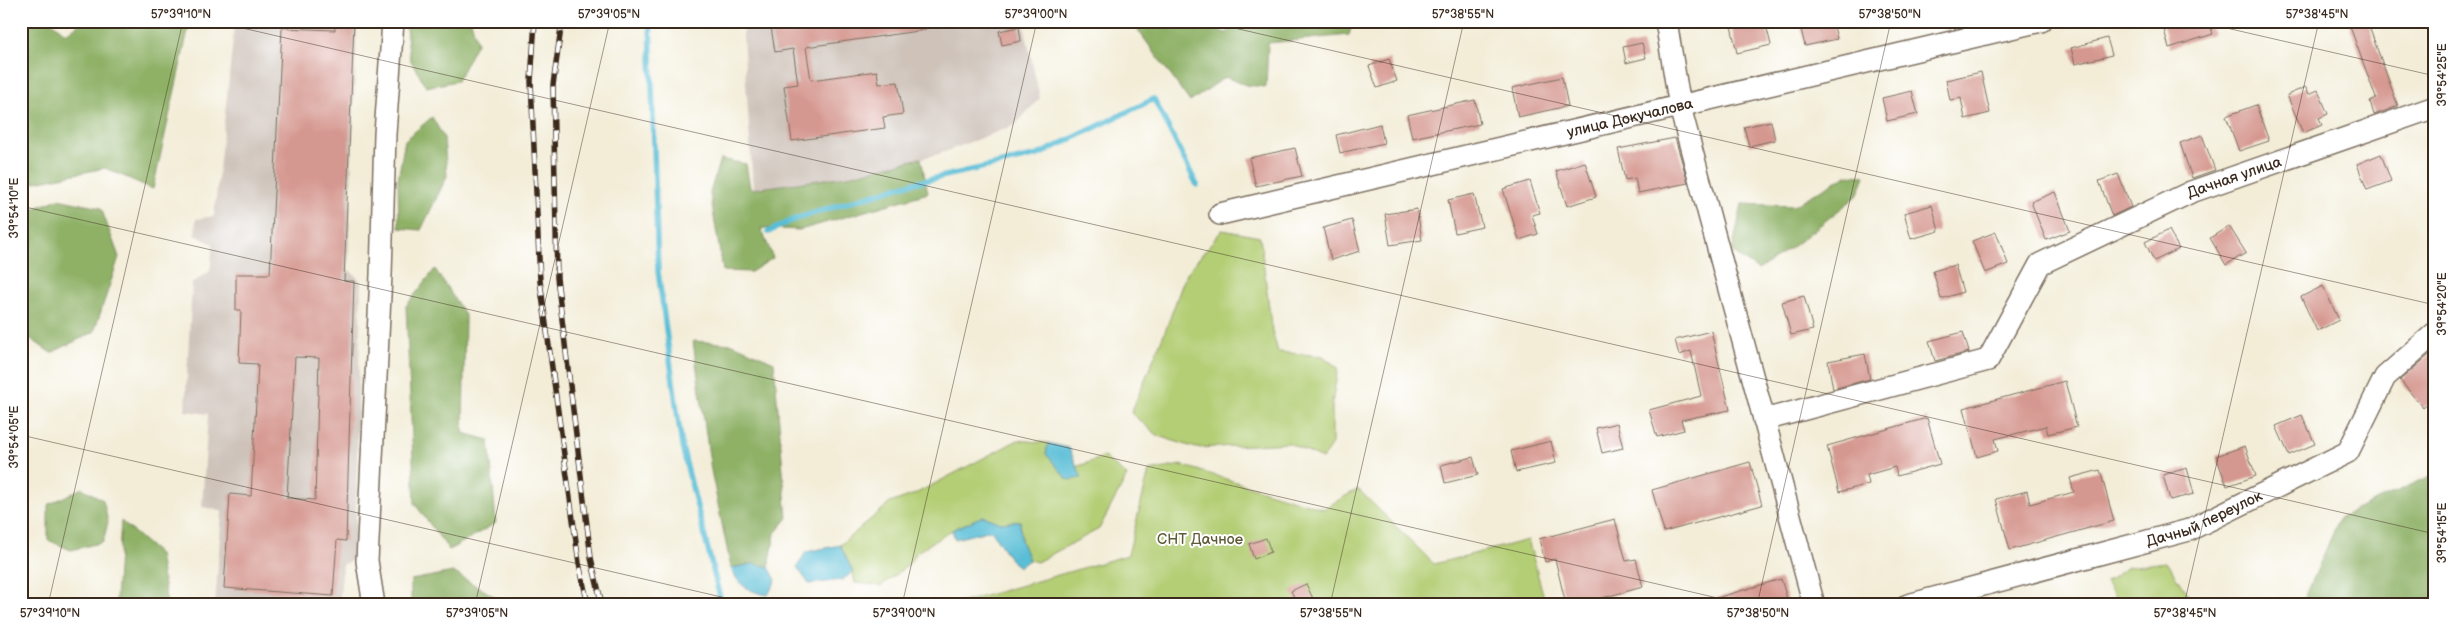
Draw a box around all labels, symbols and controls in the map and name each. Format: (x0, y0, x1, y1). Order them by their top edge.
text: 57°39'10"N (151, 7, 211, 22)
text: 57°39'05"N (578, 7, 640, 22)
text: 57°39'00"N (1005, 7, 1067, 22)
text: 57°38'55"N (1432, 7, 1494, 22)
text: 57°38'50"N (1859, 7, 1921, 22)
text: 57°38'45"N (2285, 7, 2349, 22)
text: 39°54'25"E (2435, 43, 2450, 107)
street label: улица Докучалова (1565, 94, 1695, 142)
street label: Дачная улица (2185, 152, 2284, 203)
text: 39°54'10"E (7, 178, 22, 238)
text: 39°54'20"E (2435, 272, 2450, 336)
text: 39°54'05"E (7, 405, 22, 469)
street label: Дачный переулок (2144, 487, 2266, 551)
text: 39°54'15"E (2435, 503, 2450, 563)
park label: СНТ Дачное (1157, 530, 1243, 549)
text: 57°39'10"N (20, 606, 80, 621)
text: 57°39'05"N (446, 606, 508, 621)
text: 57°39'00"N (873, 606, 935, 621)
text: 57°38'55"N (1300, 606, 1362, 621)
text: 57°38'50"N (1727, 606, 1789, 621)
text: 57°38'45"N (2153, 606, 2217, 621)

